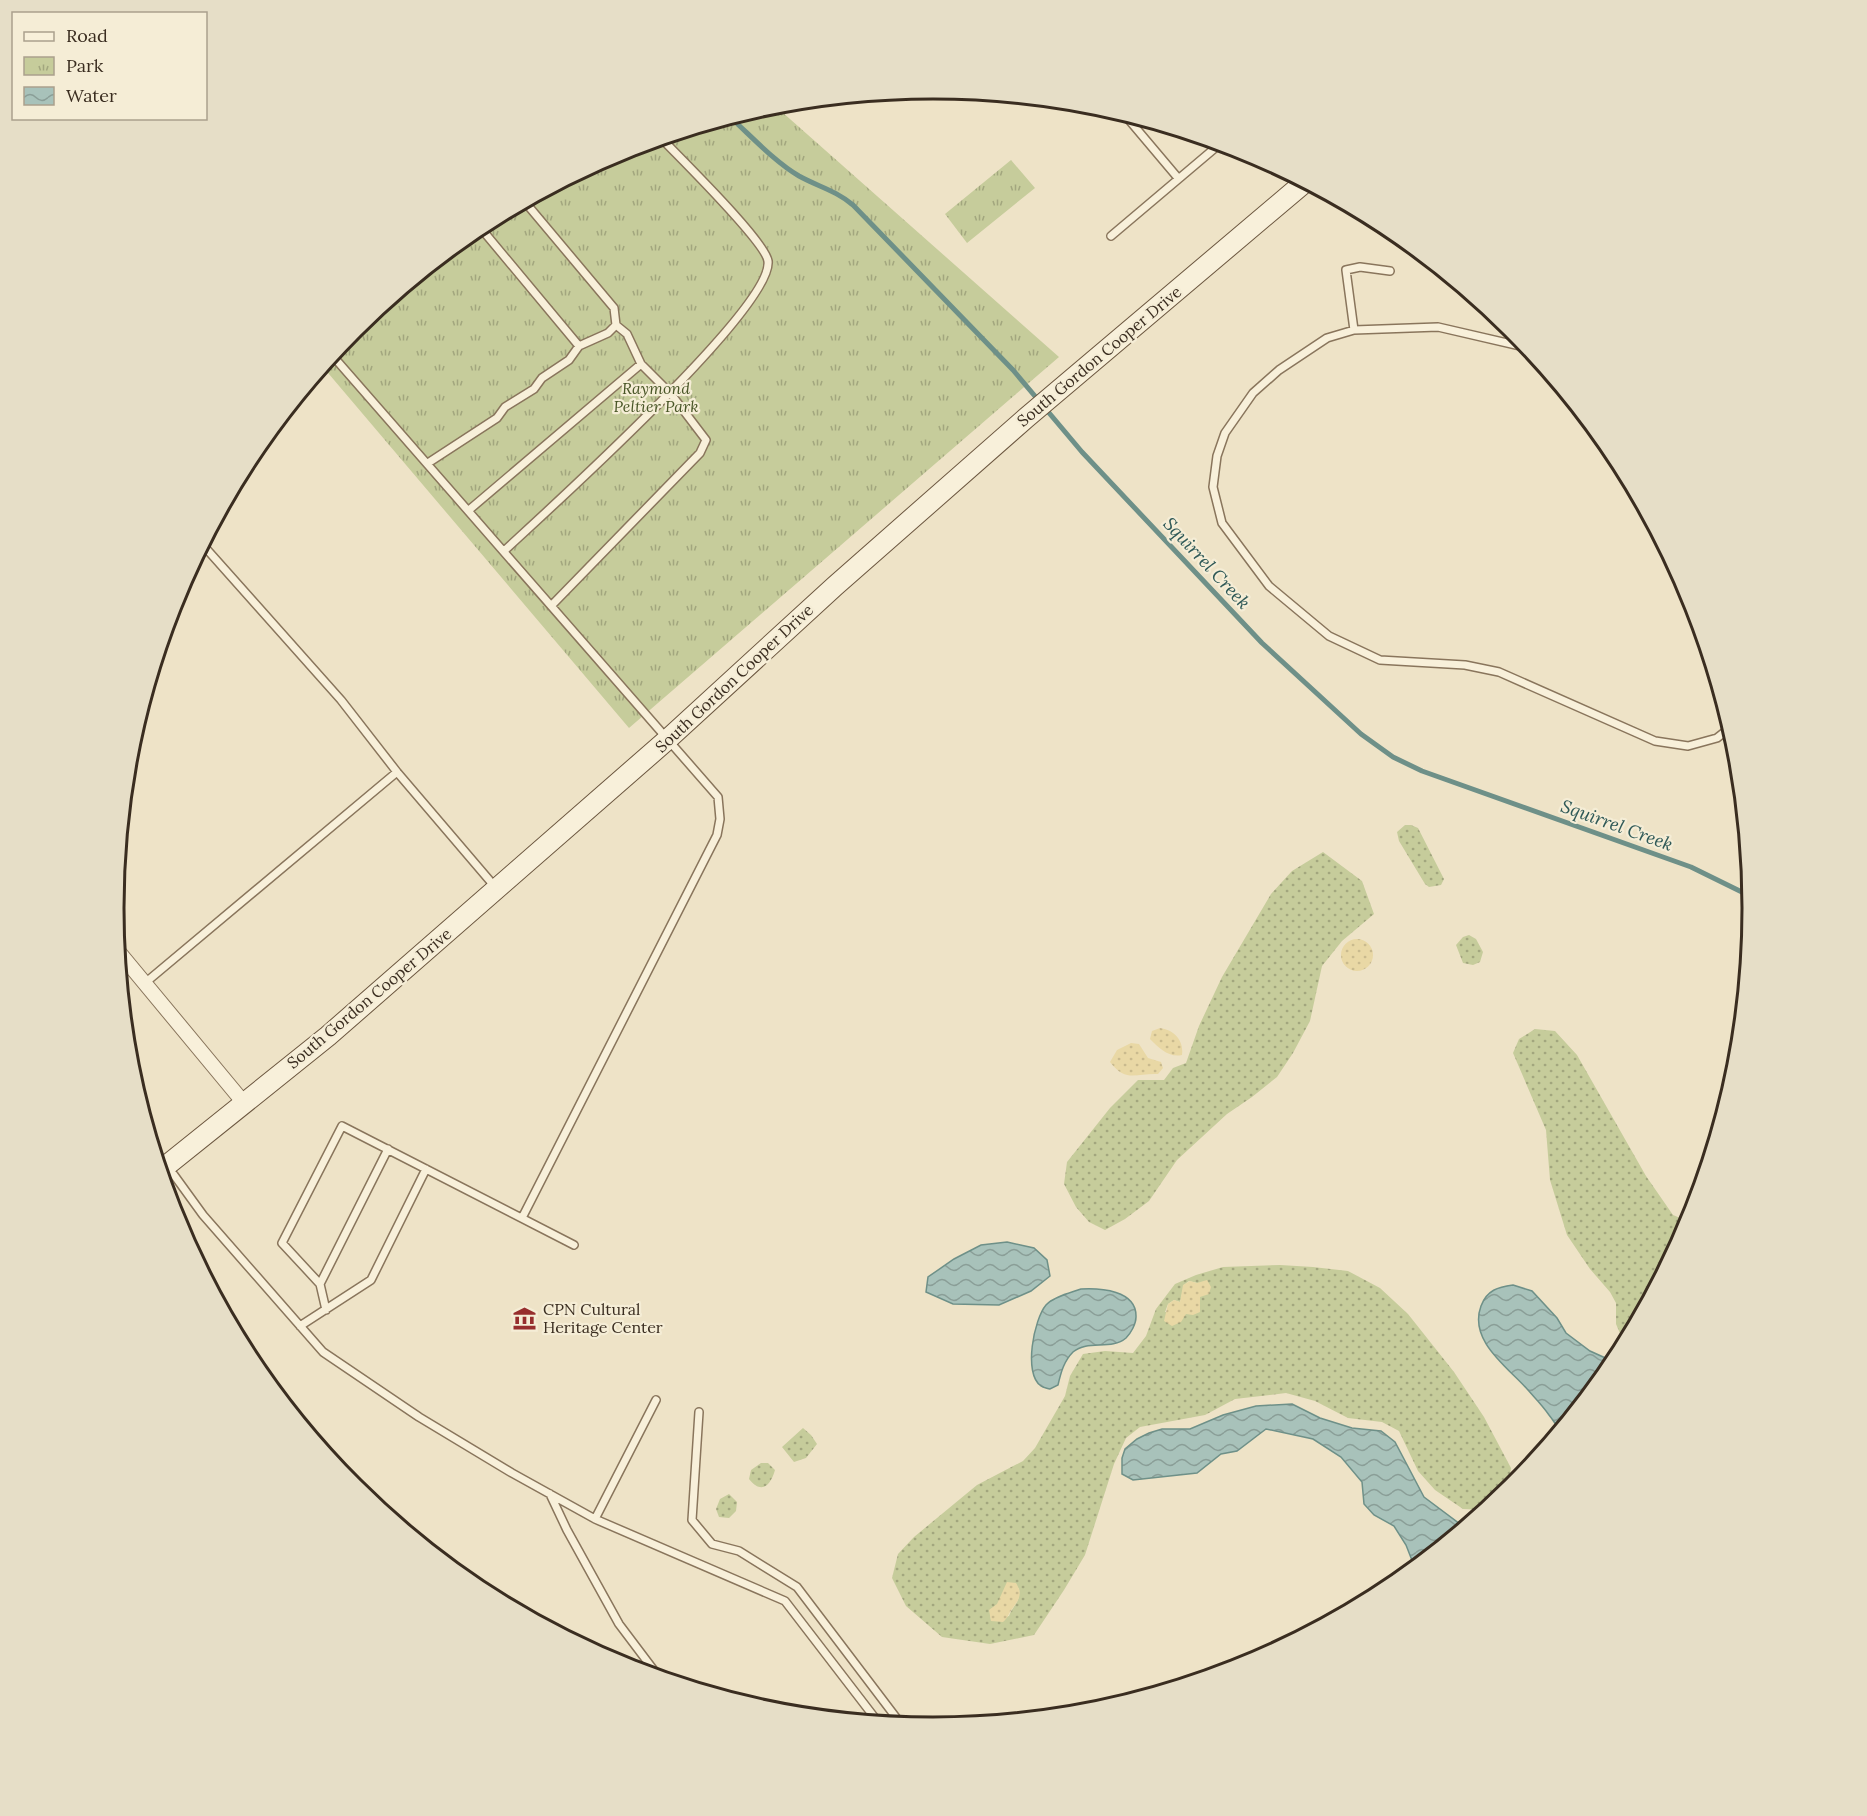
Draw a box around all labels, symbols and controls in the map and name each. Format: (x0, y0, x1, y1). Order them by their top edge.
legend (12, 12, 207, 120)
text: Road (66, 24, 108, 47)
text: Park (66, 54, 104, 77)
text: Water (66, 84, 117, 107)
street label: South Gordon Cooper Drive (1013, 281, 1186, 431)
park label: Raymond Peltier Park (613, 378, 699, 416)
water label: Squirrel Creek (1159, 512, 1255, 614)
street label: South Gordon Cooper Drive (651, 599, 817, 756)
water label: Squirrel Creek (1558, 794, 1676, 856)
street label: South Gordon Cooper Drive (283, 923, 456, 1073)
place label: CPN Cultural Heritage Center (543, 1299, 663, 1337)
museum icon: CPN Cultural Heritage Center (512, 1305, 538, 1331)

